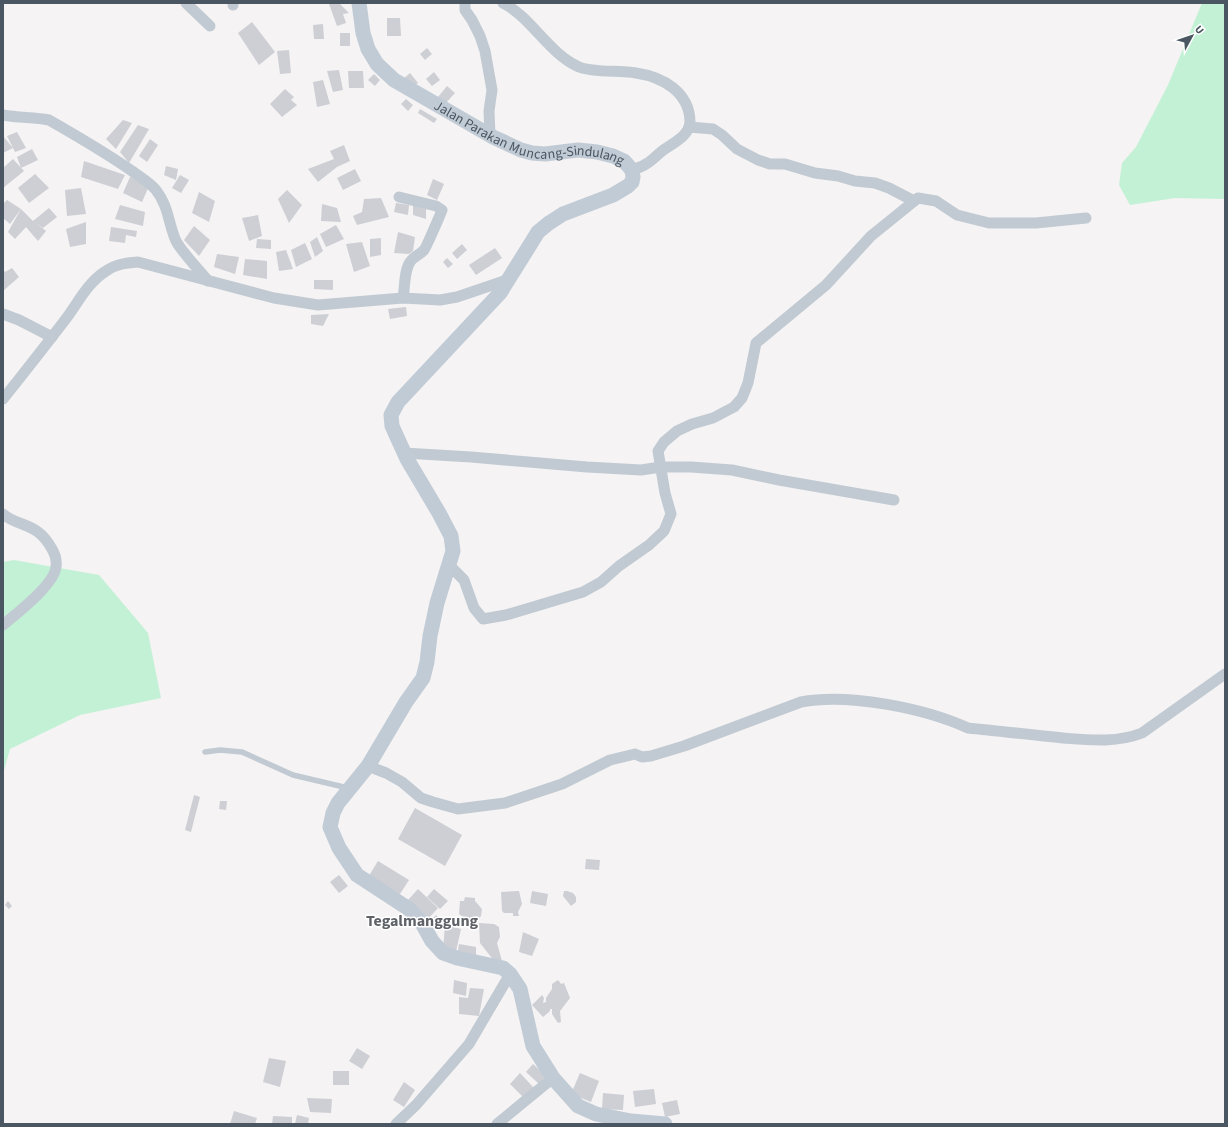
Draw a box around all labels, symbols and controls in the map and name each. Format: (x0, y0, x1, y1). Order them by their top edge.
north arrow (1172, 16, 1212, 56)
text: U (1191, 22, 1207, 38)
street label: Jalan Parakan Muncang-Sindulang (430, 96, 628, 171)
district label: Tegalmanggung (366, 910, 479, 932)

